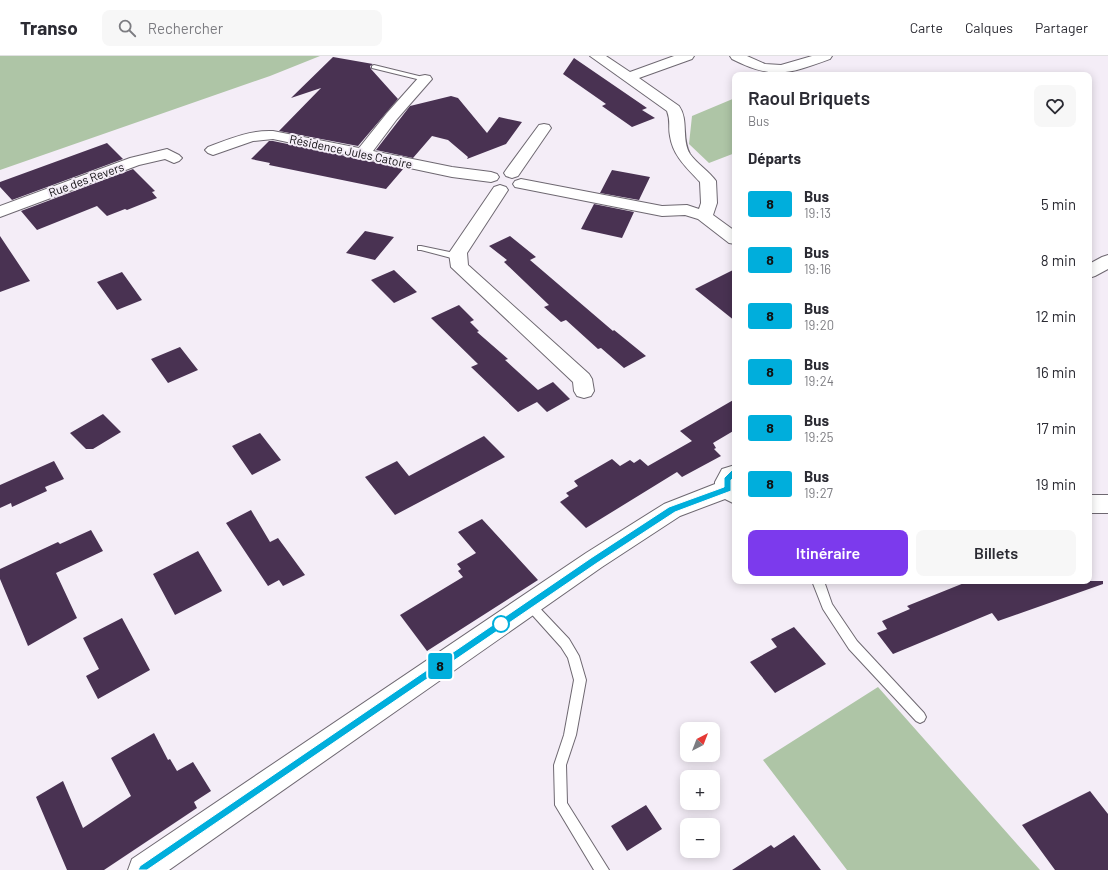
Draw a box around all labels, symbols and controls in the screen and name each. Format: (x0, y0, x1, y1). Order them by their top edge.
search box (102, 10, 382, 46)
text: Transo (20, 16, 78, 39)
icon: search (116, 17, 138, 39)
text: Rechercher (148, 19, 223, 37)
text: Carte (910, 19, 943, 36)
text: Calques (965, 19, 1013, 36)
text: Partager (1035, 19, 1088, 36)
button: heart (1034, 85, 1076, 127)
text: Raoul Briquets (748, 86, 870, 109)
text: Bus (748, 113, 769, 129)
street label: Résidence Jules Catoire (288, 131, 414, 171)
text: Départs (748, 149, 801, 167)
street label: Rue des Revers (46, 159, 126, 199)
text: Bus (804, 187, 829, 205)
text: 8 (766, 195, 774, 212)
text: 5 min (1041, 195, 1076, 213)
text: 19:13 (804, 205, 831, 221)
text: Bus (804, 243, 829, 261)
text: 8 (766, 251, 774, 268)
text: 8 min (1041, 251, 1076, 269)
text: 19:16 (804, 261, 831, 277)
text: Bus (804, 299, 829, 317)
text: 8 (766, 307, 774, 324)
text: 12 min (1035, 307, 1076, 325)
text: 19:20 (804, 317, 834, 333)
text: Bus (804, 355, 829, 373)
text: 8 (766, 363, 774, 380)
text: 16 min (1036, 363, 1076, 381)
text: 19:24 (804, 373, 834, 389)
text: Bus (804, 411, 829, 429)
text: 8 (766, 419, 774, 436)
text: 17 min (1036, 419, 1076, 437)
text: 19:25 (804, 429, 833, 445)
text: Bus (804, 467, 829, 485)
text: 8 (766, 475, 774, 492)
text: 19 min (1036, 475, 1076, 493)
text: 19:27 (804, 485, 833, 501)
button: Itinéraire (748, 530, 908, 576)
button: Billets (916, 530, 1076, 576)
unlabelled marker (492, 615, 510, 633)
line badge: 8 (427, 653, 453, 679)
text: 8 (436, 657, 444, 674)
north arrow (680, 722, 720, 762)
map controls (680, 722, 720, 858)
button: + (680, 770, 720, 810)
button: − (680, 818, 720, 858)

